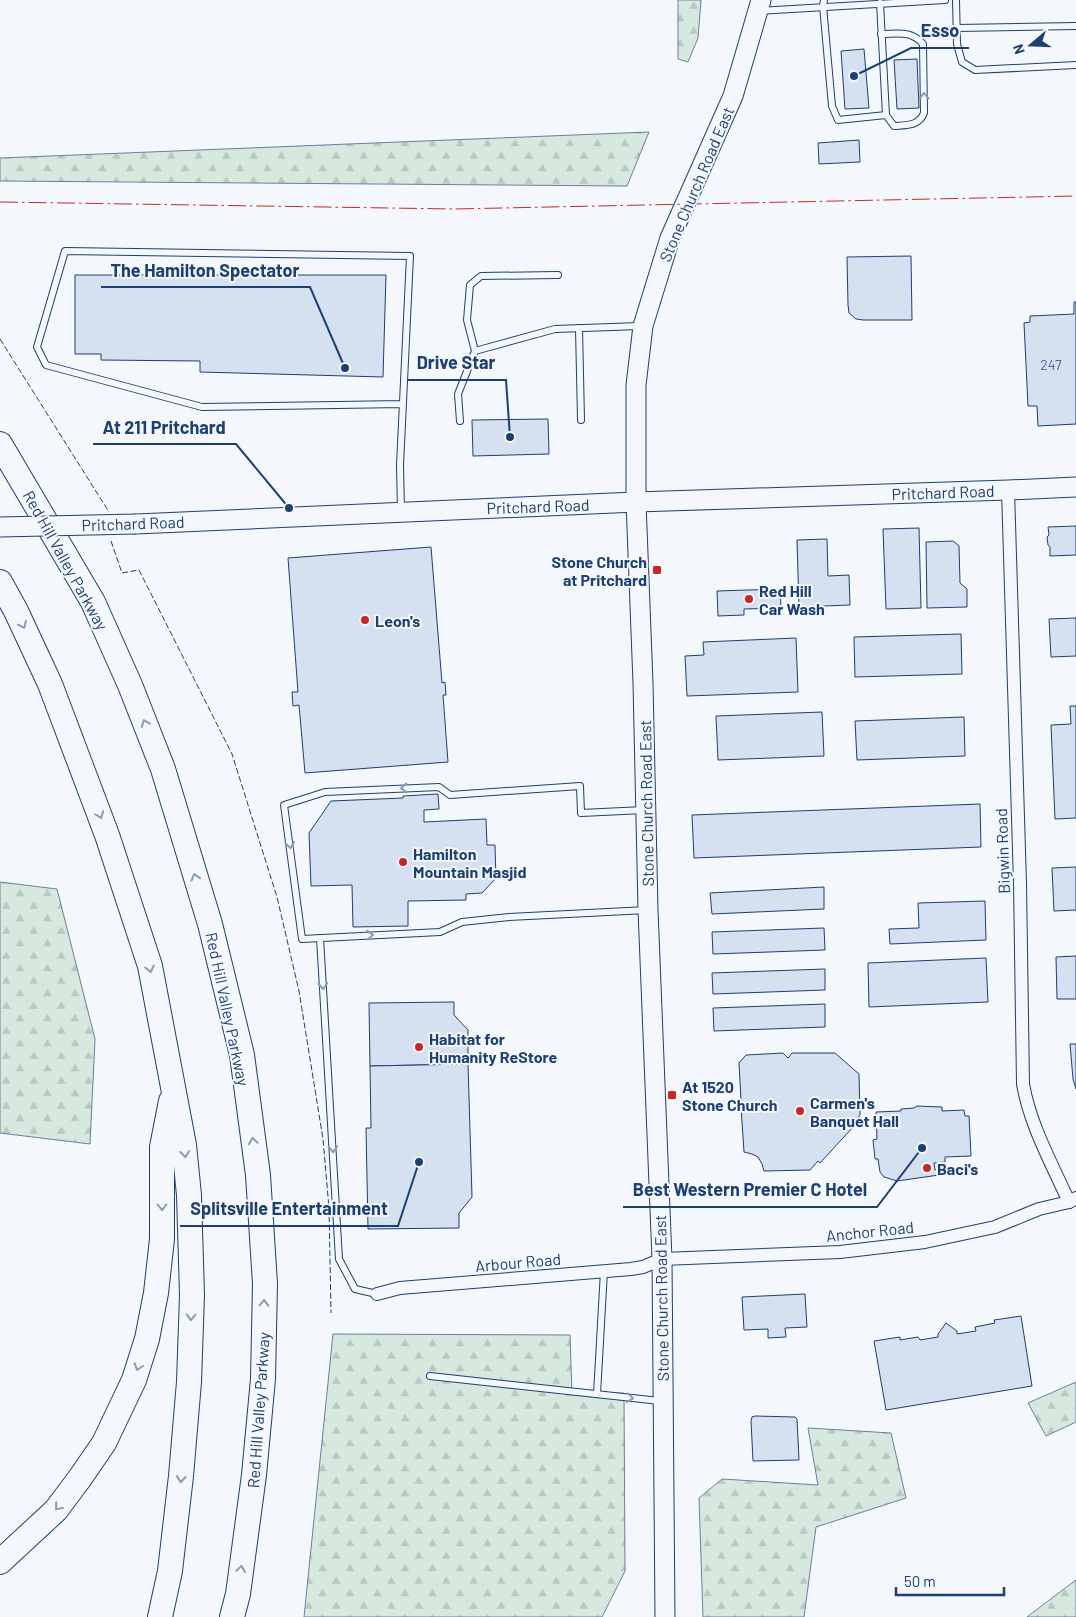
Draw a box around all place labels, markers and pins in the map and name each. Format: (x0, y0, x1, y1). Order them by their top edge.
callout: Esso (911, 15, 969, 48)
callout: The Hamilton Spectator (101, 254, 310, 287)
callout: Drive Star (407, 347, 506, 380)
callout: At 211 Pritchard (93, 411, 236, 444)
place label: Stone Church at Pritchard (551, 552, 647, 589)
marker: Stone Church at Pritchard (651, 564, 663, 576)
place label: Red Hill Car Wash (759, 581, 825, 618)
marker: Red Hill Car Wash (743, 593, 755, 605)
place label: Leon's (375, 611, 420, 630)
marker: Leon's (359, 614, 371, 626)
place label: Hamilton Mountain Masjid (413, 844, 527, 881)
marker: Hamilton Mountain Masjid (397, 856, 409, 868)
place label: Habitat for Humanity ReStore (429, 1029, 558, 1066)
marker: Habitat for Humanity ReStore (413, 1041, 425, 1053)
place label: At 1520 Stone Church (682, 1077, 778, 1114)
marker: At 1520 Stone Church (666, 1089, 678, 1101)
place label: Carmen's Banquet Hall (810, 1093, 899, 1130)
marker: Carmen's Banquet Hall (794, 1105, 806, 1117)
place label: Baci's (937, 1159, 978, 1178)
marker: Baci's (921, 1162, 933, 1174)
callout: Best Western Premier C Hotel (623, 1174, 877, 1207)
callout: Splitsville Entertainment (180, 1193, 398, 1226)

